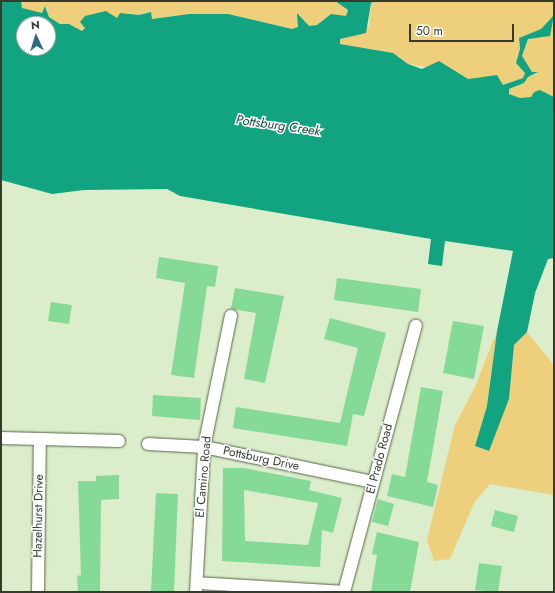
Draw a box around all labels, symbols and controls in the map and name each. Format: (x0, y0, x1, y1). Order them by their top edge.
north arrow (16, 16, 56, 56)
scale bar (411, 16, 516, 42)
text: N (30, 17, 40, 33)
text: 50 m (416, 22, 443, 40)
water label: Pottsburg Creek (235, 112, 321, 140)
street label: El Prado Road (364, 422, 396, 496)
street label: El Camino Road (193, 436, 215, 518)
street label: Pottsburg Drive (222, 444, 300, 474)
street label: Hazelhurst Drive (31, 474, 47, 558)

